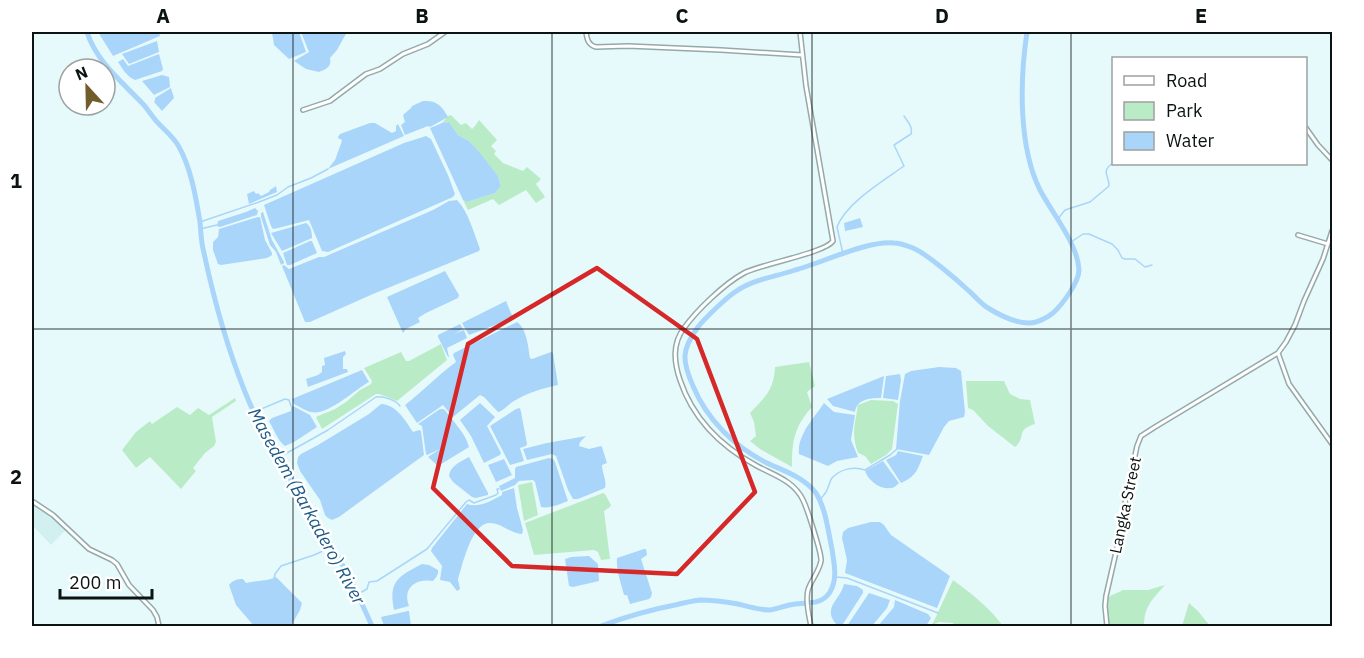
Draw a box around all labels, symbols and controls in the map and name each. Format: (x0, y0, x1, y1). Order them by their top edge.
text: A (156, 2, 170, 29)
text: B (415, 2, 429, 29)
text: C (675, 2, 689, 29)
text: D (935, 2, 949, 29)
text: E (1195, 2, 1207, 29)
north arrow (57, 57, 117, 117)
legend (1112, 57, 1307, 165)
text: N (72, 62, 91, 85)
text: Road (1166, 69, 1207, 92)
text: Park (1166, 99, 1203, 122)
text: Water (1166, 129, 1215, 152)
text: 1 (10, 167, 22, 194)
water label: Masedem (Barkadero) River (243, 403, 371, 609)
street label: Langka Street (1105, 455, 1145, 555)
text: 2 (10, 463, 22, 490)
scale bar (60, 562, 152, 600)
text: 200 m (69, 571, 121, 594)

